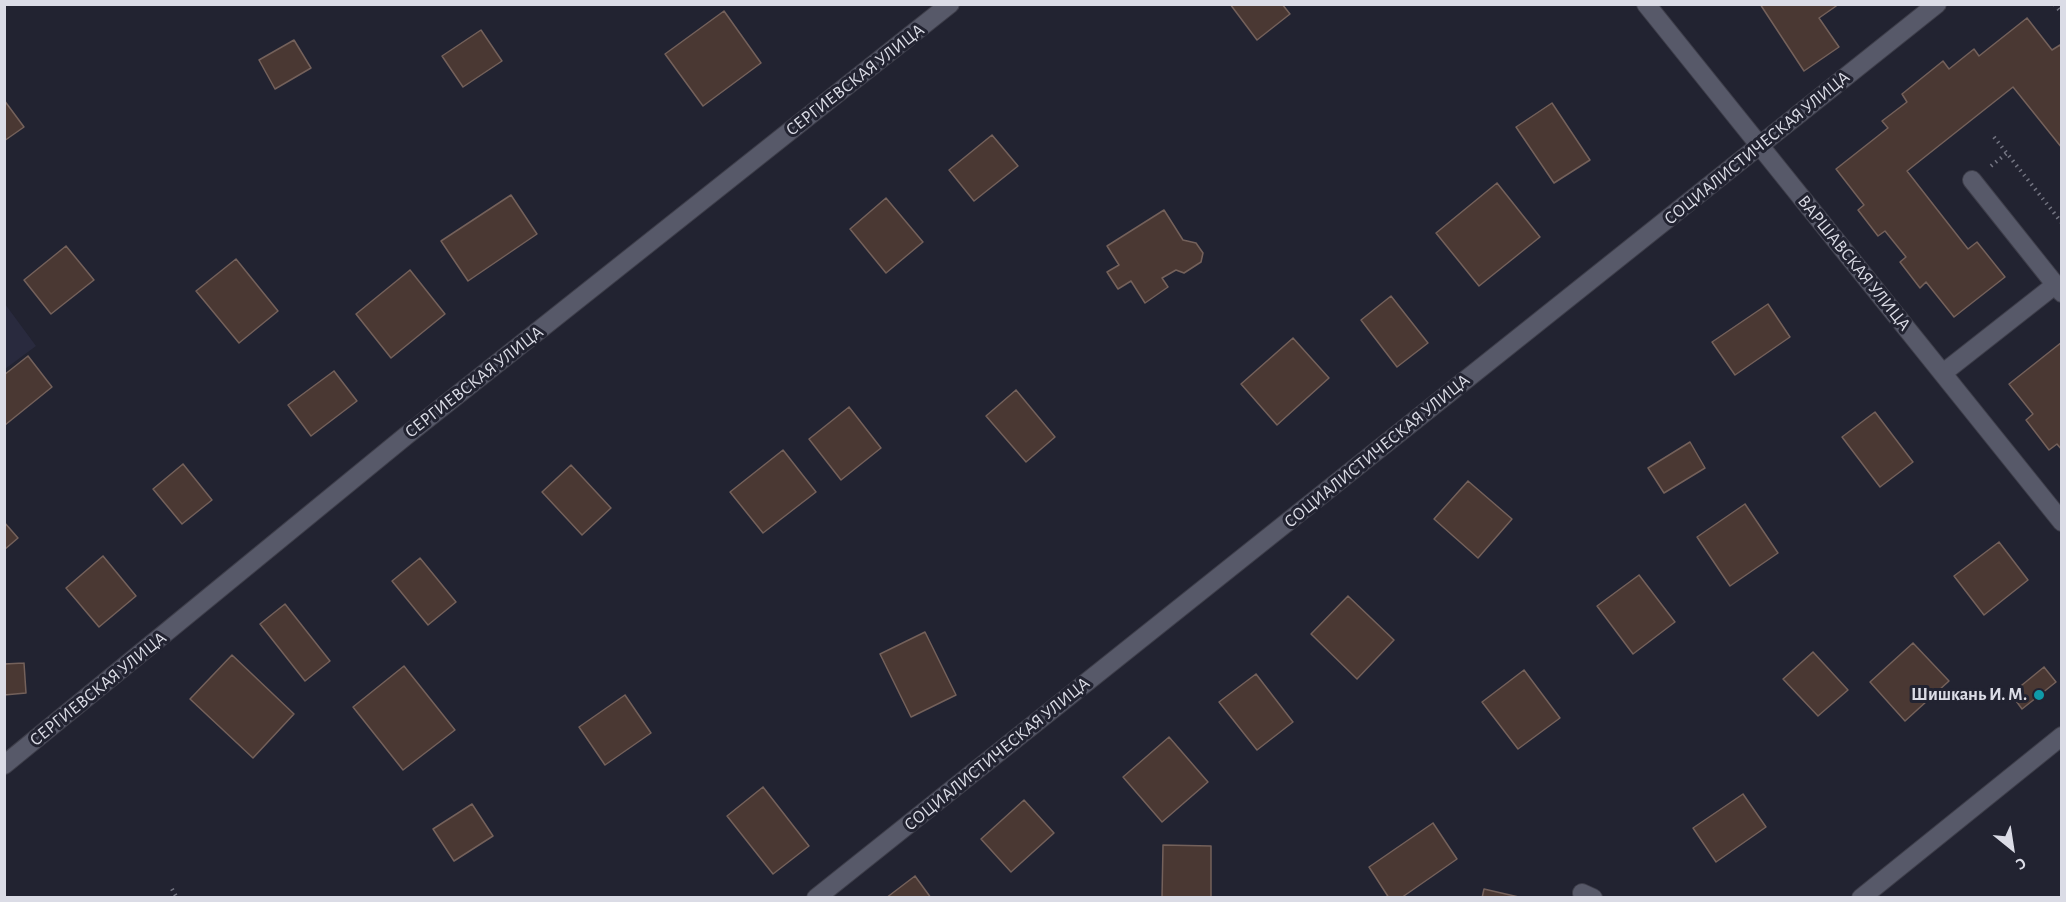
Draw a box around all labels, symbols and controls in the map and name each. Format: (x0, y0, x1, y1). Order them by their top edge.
street label: СЕРГИЕВСКАЯ УЛИЦА (781, 19, 929, 141)
street label: СОЦИАЛИСТИЧЕСКАЯ УЛИЦА (1660, 66, 1854, 230)
street label: ВАРШАВСКАЯ УЛИЦА (1793, 191, 1915, 335)
street label: СЕРГИЕВСКАЯ УЛИЦА (400, 321, 548, 443)
street label: СОЦИАЛИСТИЧЕСКАЯ УЛИЦА (1280, 369, 1474, 533)
street label: СЕРГИЕВСКАЯ УЛИЦА (25, 627, 171, 751)
street label: СОЦИАЛИСТИЧЕСКАЯ УЛИЦА (900, 672, 1094, 836)
place label: Шишкань И. М. (1911, 684, 2027, 706)
marker: Шишкань И. М. (2032, 688, 2046, 702)
north arrow (1982, 818, 2042, 878)
text: С (2013, 854, 2029, 873)

